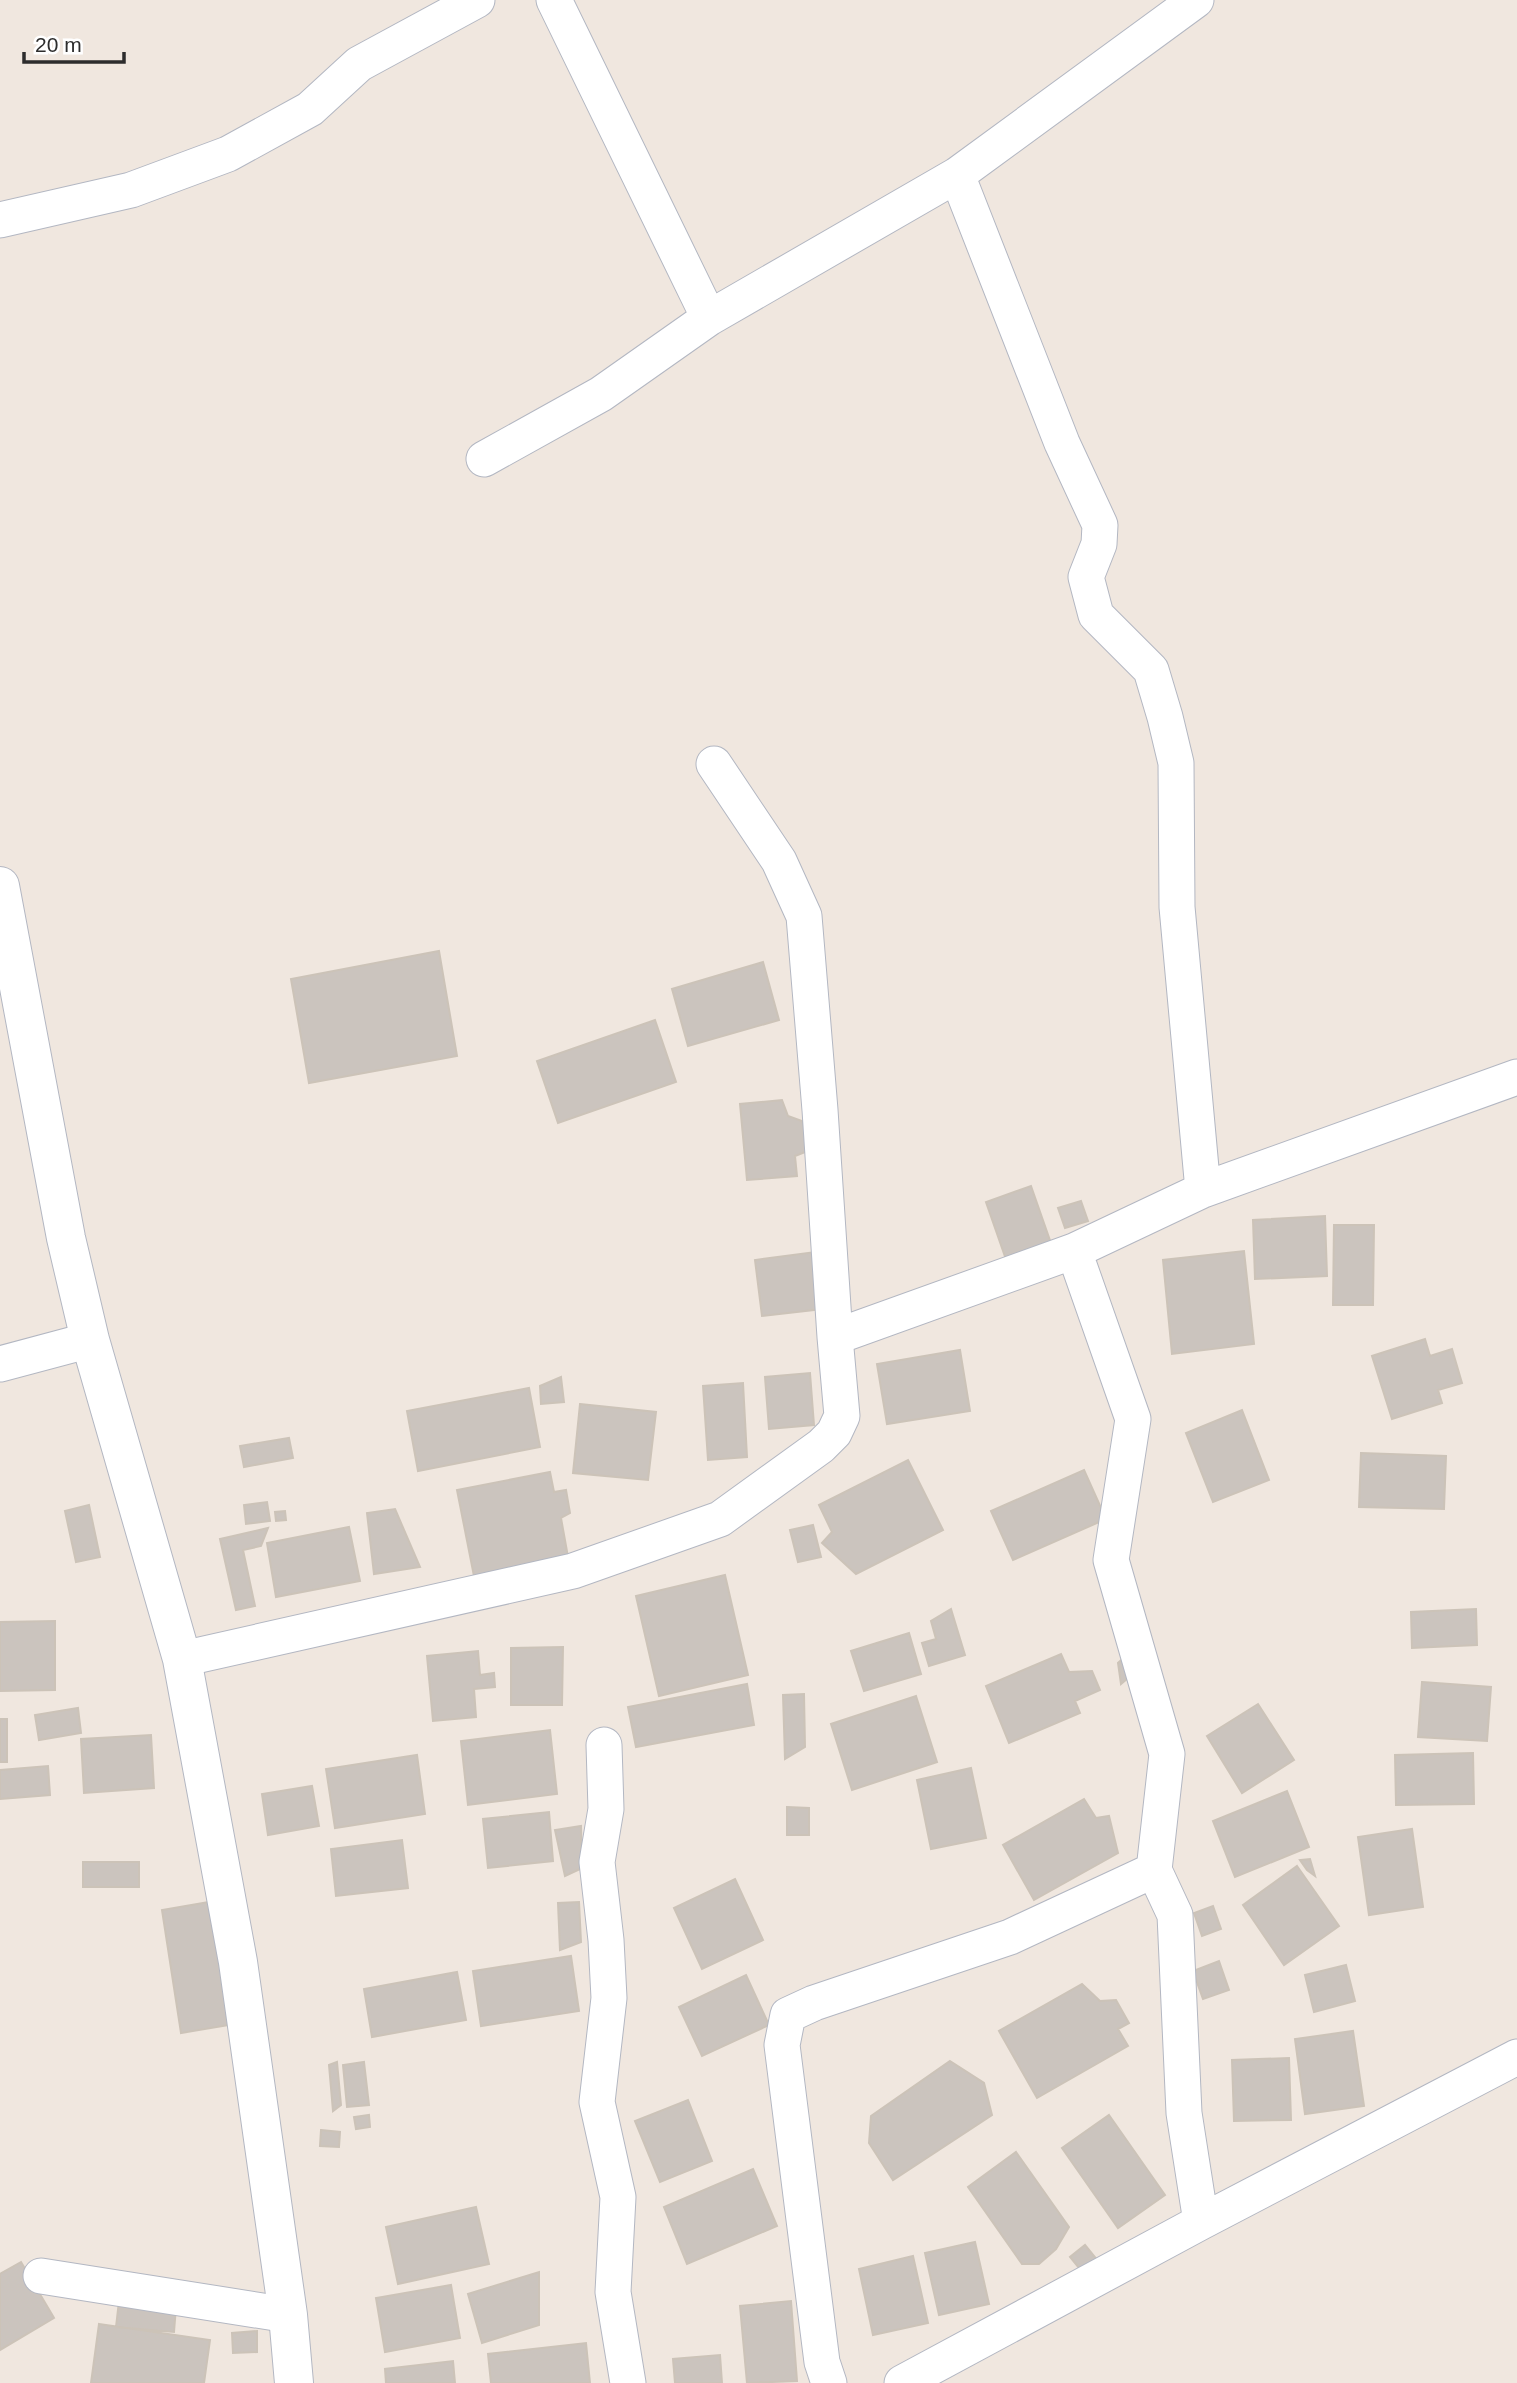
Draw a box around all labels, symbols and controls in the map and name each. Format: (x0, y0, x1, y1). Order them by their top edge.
scale bar (24, 21, 124, 65)
text: 20 m (35, 33, 82, 56)

